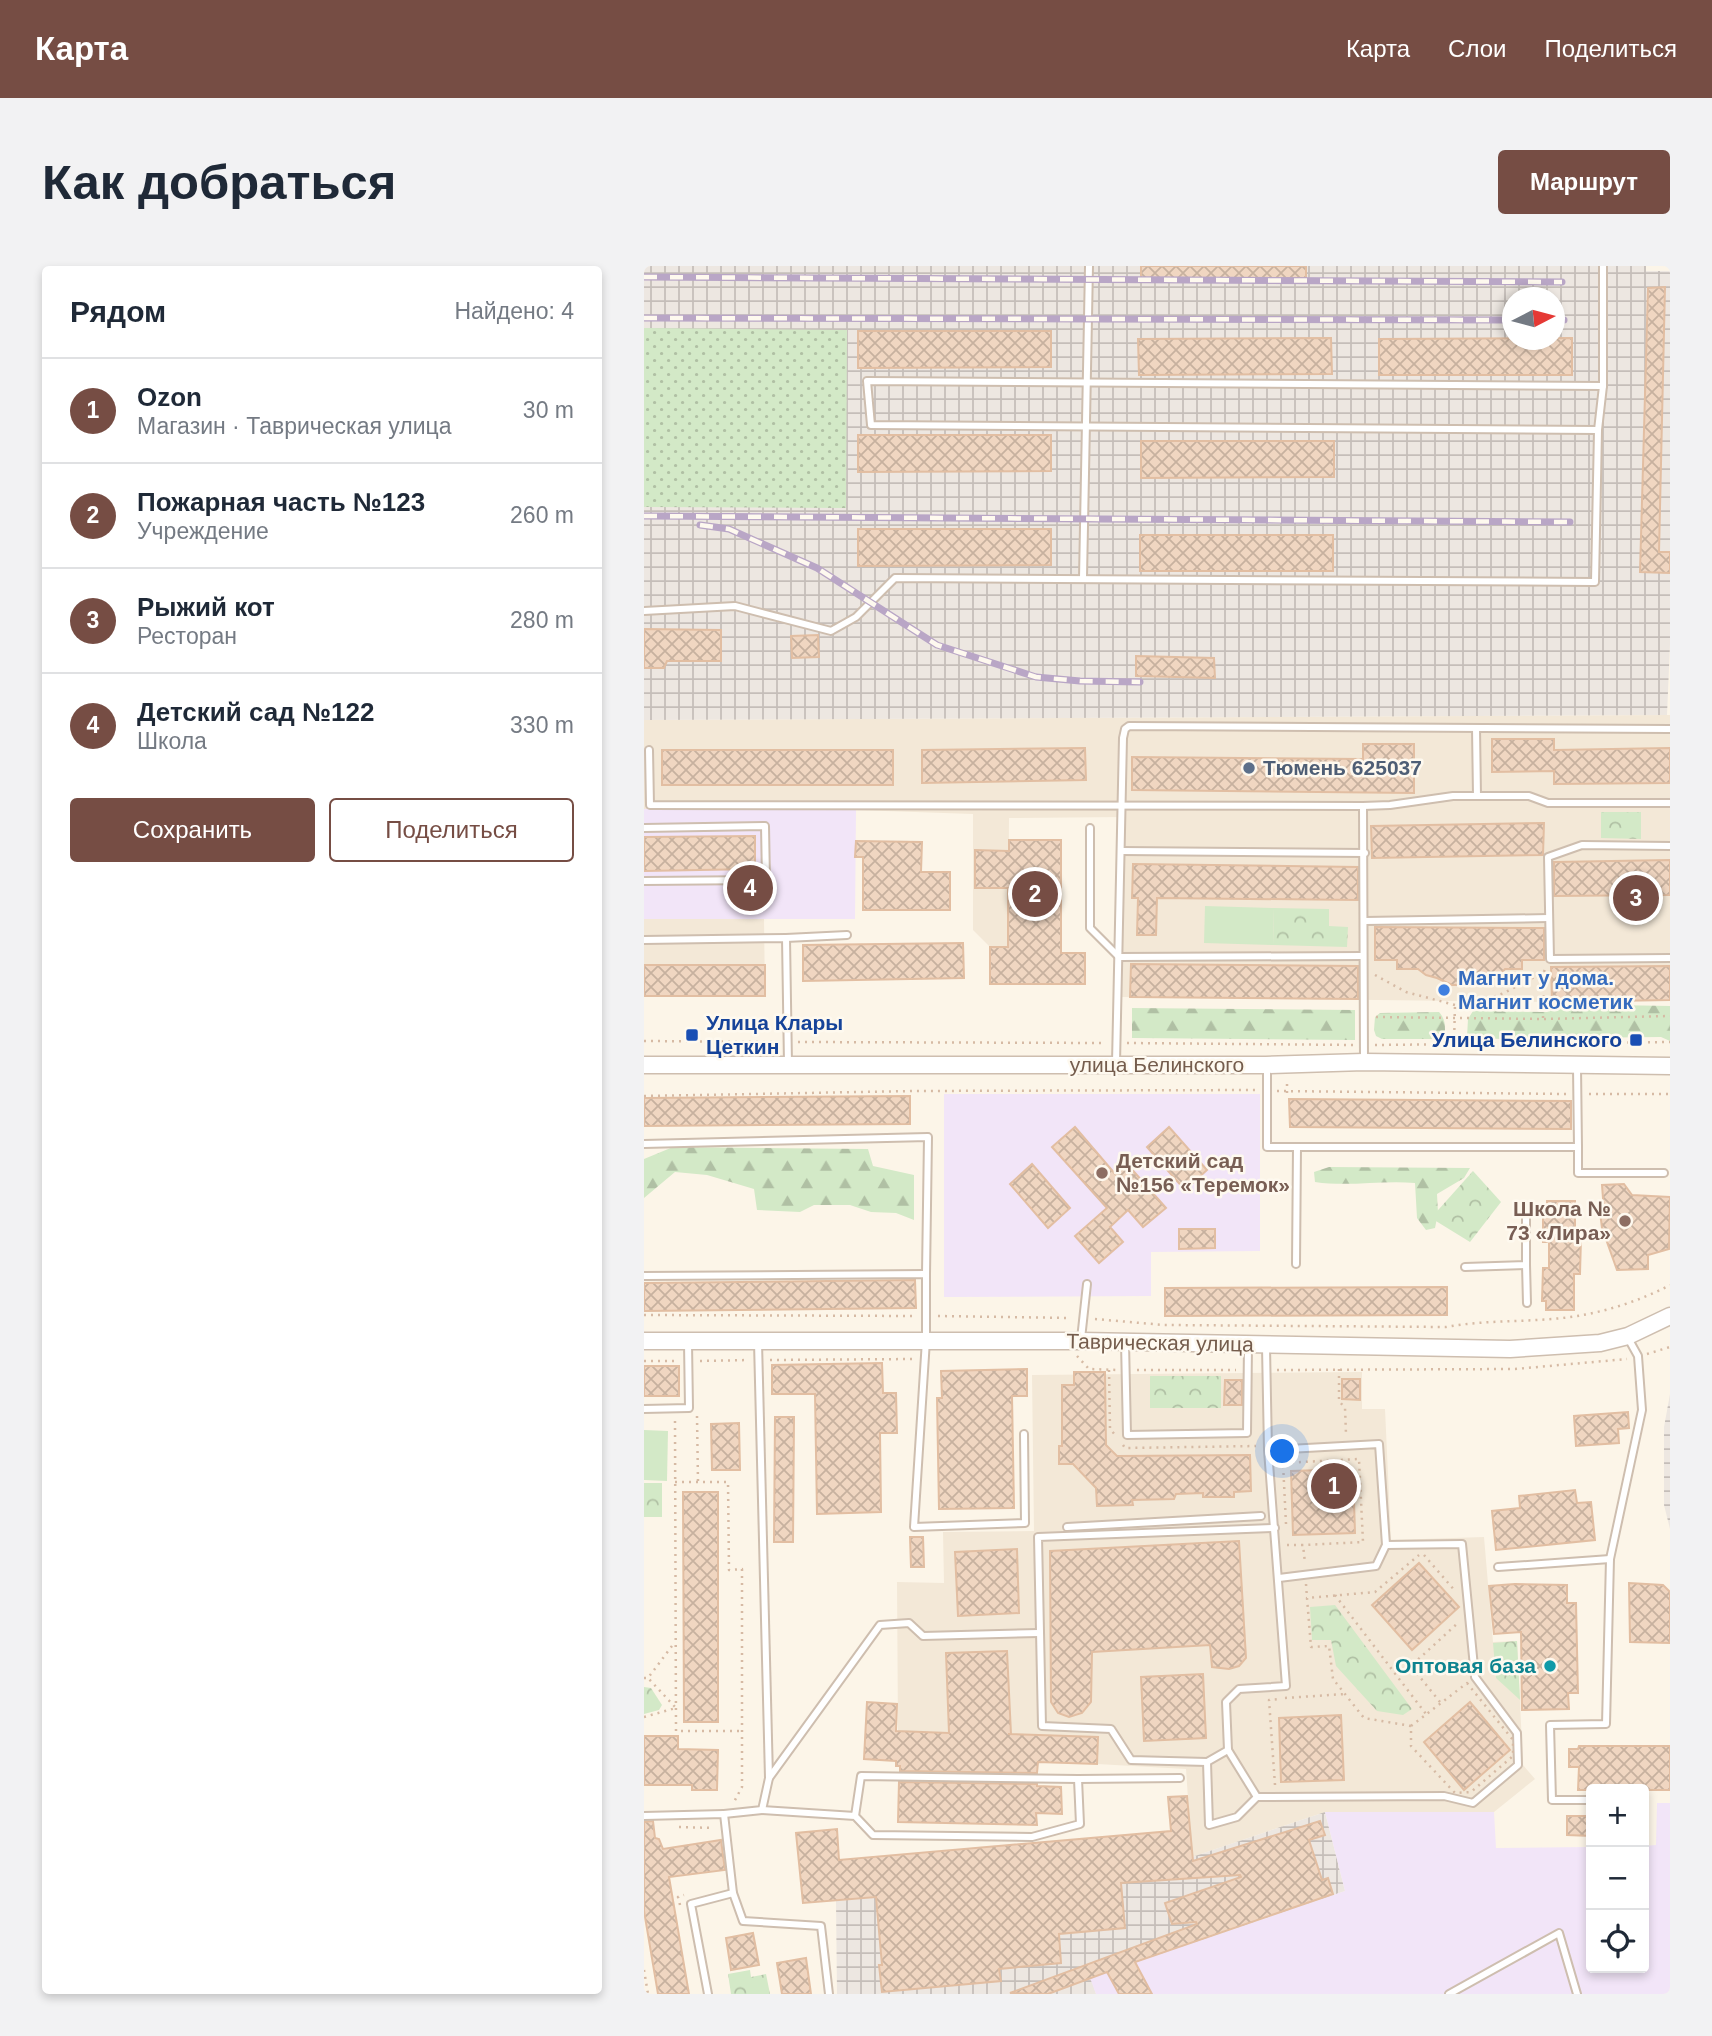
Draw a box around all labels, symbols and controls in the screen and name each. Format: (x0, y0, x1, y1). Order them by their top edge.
text: Карта (35, 30, 128, 67)
text: Карта (1346, 35, 1410, 62)
text: Слои (1448, 35, 1506, 62)
text: Поделиться (1544, 35, 1677, 62)
button: Маршрут (1498, 150, 1670, 214)
text: Как добраться (42, 155, 396, 209)
north arrow (1502, 287, 1565, 350)
text: Рядом (70, 295, 166, 328)
text: Найдено: 4 (454, 298, 574, 324)
text: Ozon (137, 382, 202, 412)
text: 1 (87, 397, 99, 423)
text: 30 m (523, 397, 574, 423)
text: Магазин · Таврическая улица (137, 413, 452, 439)
text: Пожарная часть №123 (137, 487, 425, 517)
text: 2 (87, 502, 99, 528)
text: 260 m (510, 502, 574, 528)
text: Учреждение (137, 518, 269, 544)
text: Рыжий кот (137, 592, 275, 622)
text: 3 (87, 607, 99, 633)
text: 280 m (510, 607, 574, 633)
text: Ресторан (137, 623, 237, 649)
text: Детский сад №122 (137, 697, 374, 727)
text: 4 (87, 712, 99, 738)
text: 330 m (510, 712, 574, 738)
text: Школа (137, 728, 207, 754)
place label: Тюмень 625037 (1263, 756, 1422, 779)
marker: Тюмень 625037 (1241, 760, 1257, 776)
button: Сохранить (70, 798, 315, 862)
button: Поделиться (329, 798, 574, 862)
pin: 4 (727, 862, 773, 914)
pin: 2 (1012, 868, 1058, 920)
pin: 3 (1613, 872, 1659, 924)
place label: Магнит у дома. Магнит косметик (1458, 966, 1633, 1013)
marker: Магнит у дома. Магнит косметик (1436, 982, 1452, 998)
place label: Улица Клары Цеткин (706, 1011, 843, 1058)
marker: Улица Клары Цеткин (684, 1027, 700, 1043)
place label: Улица Белинского (1432, 1028, 1622, 1051)
marker: Улица Белинского (1628, 1032, 1644, 1048)
street label: улица Белинского (1070, 1053, 1244, 1076)
place label: Детский сад №156 «Теремок» (1116, 1149, 1290, 1196)
marker: Детский сад №156 «Теремок» (1094, 1165, 1110, 1181)
place label: Школа № 73 «Лира» (1506, 1197, 1611, 1244)
marker: Школа № 73 «Лира» (1617, 1213, 1633, 1229)
street label: Таврическая улица (1066, 1329, 1254, 1356)
your location (1265, 1434, 1299, 1468)
pin: 1 (1311, 1460, 1357, 1512)
place label: Оптовая база (1395, 1654, 1536, 1677)
marker: Оптовая база (1542, 1658, 1558, 1674)
map controls (1586, 1784, 1649, 1973)
button: + (1586, 1784, 1649, 1847)
button: − (1586, 1847, 1649, 1910)
button: locate (1586, 1910, 1649, 1973)

